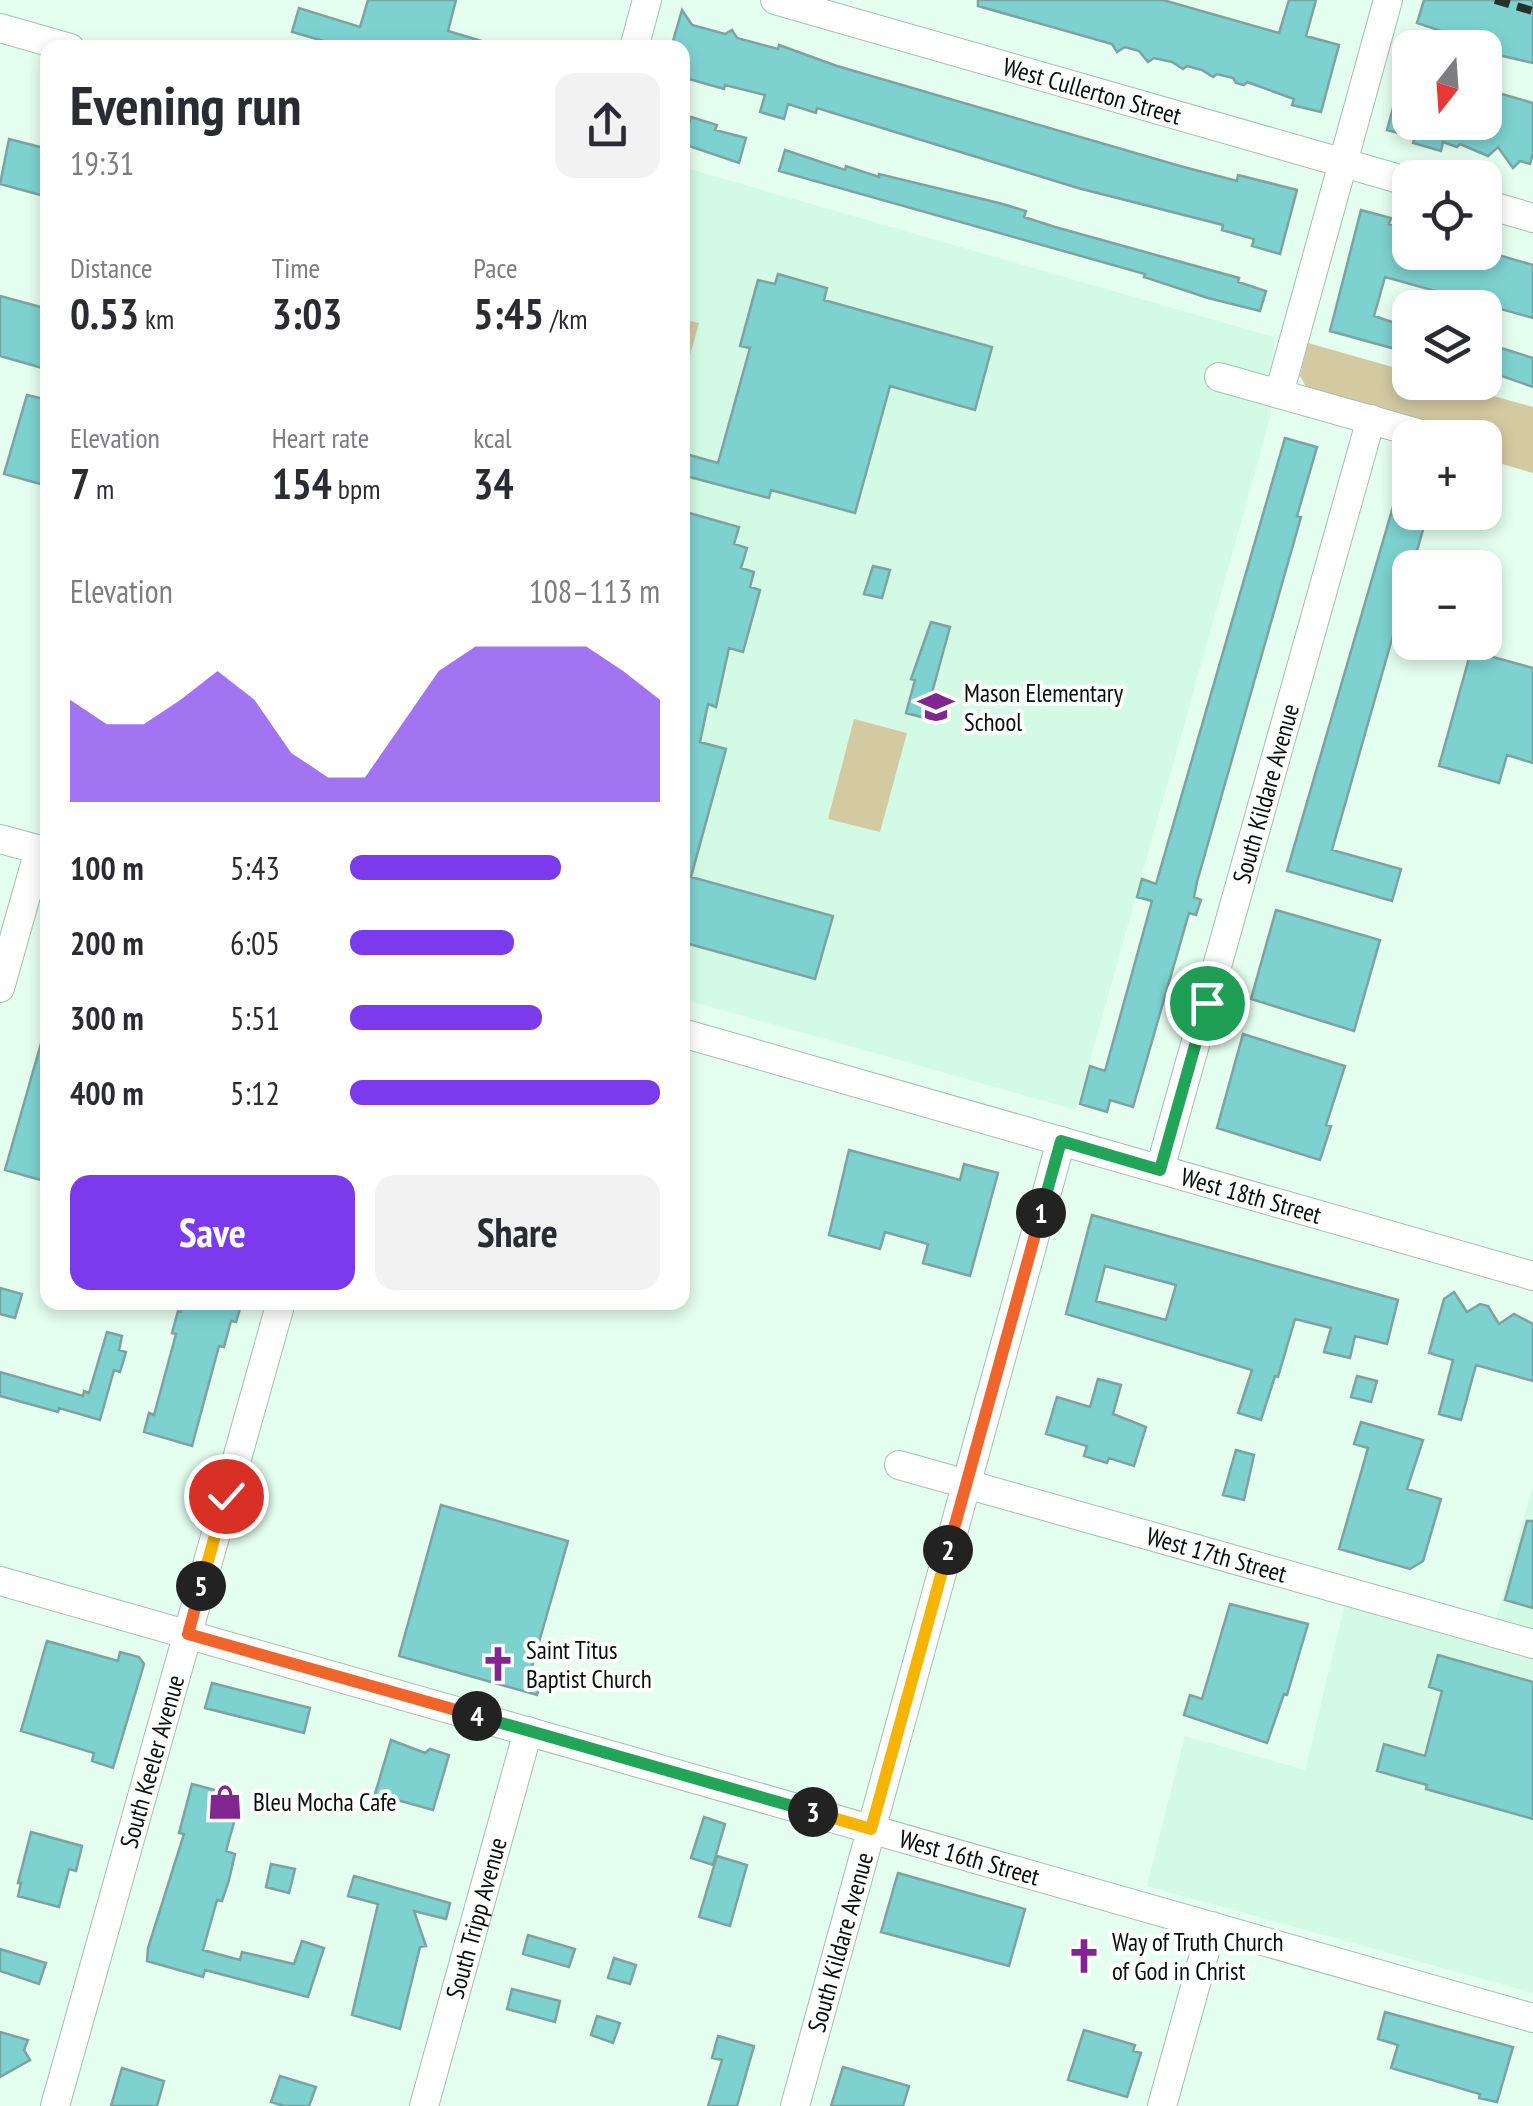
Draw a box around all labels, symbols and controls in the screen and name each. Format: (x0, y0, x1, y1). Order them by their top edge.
north arrow (1392, 30, 1502, 140)
map controls (1392, 30, 1502, 660)
street label: West Cullerton Street (999, 50, 1185, 132)
text: Evening run (70, 69, 302, 140)
button: share (555, 73, 660, 178)
text: 19:31 (70, 142, 134, 184)
button: locate (1392, 160, 1502, 270)
text: Distance (70, 249, 153, 286)
text: Time (272, 249, 320, 286)
text: Pace (473, 249, 517, 286)
text: 0.53 (70, 286, 139, 341)
text: 3:03 (272, 286, 342, 341)
text: 5:45 (473, 286, 544, 341)
button: layers (1392, 290, 1502, 400)
text: km (139, 300, 174, 337)
text: /km (544, 300, 587, 337)
text: Elevation (70, 419, 160, 456)
text: Heart rate (272, 419, 369, 456)
text: kcal (473, 419, 512, 456)
button: + (1392, 420, 1502, 530)
text: 7 (70, 456, 90, 511)
text: 154 (272, 456, 332, 511)
text: 34 (473, 456, 513, 511)
text: m (90, 470, 114, 507)
text: bpm (332, 470, 380, 507)
button: − (1392, 550, 1502, 660)
text: Elevation (70, 570, 173, 612)
text: 108–113 m (529, 570, 660, 612)
place label: Mason Elementary School (964, 677, 1124, 738)
school or university icon: Mason Elementary School (917, 688, 955, 726)
street label: South Kildare Avenue (1225, 700, 1306, 887)
text: 100 m (70, 847, 144, 889)
text: 5:43 (230, 847, 280, 889)
text: 200 m (70, 922, 144, 964)
text: 6:05 (230, 922, 280, 964)
pin (1165, 961, 1250, 1046)
icon: arrive (1180, 976, 1235, 1031)
text: 300 m (70, 997, 144, 1039)
text: 5:51 (230, 997, 280, 1039)
text: 400 m (70, 1072, 144, 1114)
text: 5:12 (230, 1072, 280, 1114)
street label: West 18th Street (1177, 1160, 1325, 1231)
button: Save (70, 1175, 355, 1290)
button: Share (375, 1175, 660, 1290)
pin: 1 (1016, 1188, 1066, 1238)
text: 1 (1034, 1194, 1048, 1231)
pin (184, 1454, 269, 1539)
icon: check (199, 1469, 254, 1524)
street label: West 17th Street (1143, 1520, 1290, 1590)
pin: 2 (923, 1525, 973, 1575)
text: 2 (941, 1531, 955, 1568)
pin: 5 (176, 1561, 226, 1611)
text: 5 (194, 1567, 208, 1604)
place label: Saint Titus Baptist Church (526, 1634, 652, 1695)
church icon: Saint Titus Baptist Church (479, 1645, 517, 1683)
street label: South Keeler Avenue (112, 1671, 191, 1852)
pin: 4 (452, 1691, 502, 1741)
text: 4 (470, 1697, 484, 1734)
shop icon: Bleu Mocha Cafe (206, 1783, 244, 1821)
place label: Bleu Mocha Cafe (253, 1786, 397, 1818)
pin: 3 (788, 1787, 838, 1837)
text: 3 (806, 1793, 820, 1830)
street label: West 16th Street (896, 1822, 1043, 1893)
street label: South Tripp Avenue (439, 1834, 514, 2002)
street label: South Kildare Avenue (800, 1849, 880, 2036)
place label: Way of Truth Church of God in Christ (1112, 1926, 1284, 1987)
church icon: Way of Truth Church of God in Christ (1065, 1937, 1103, 1975)

